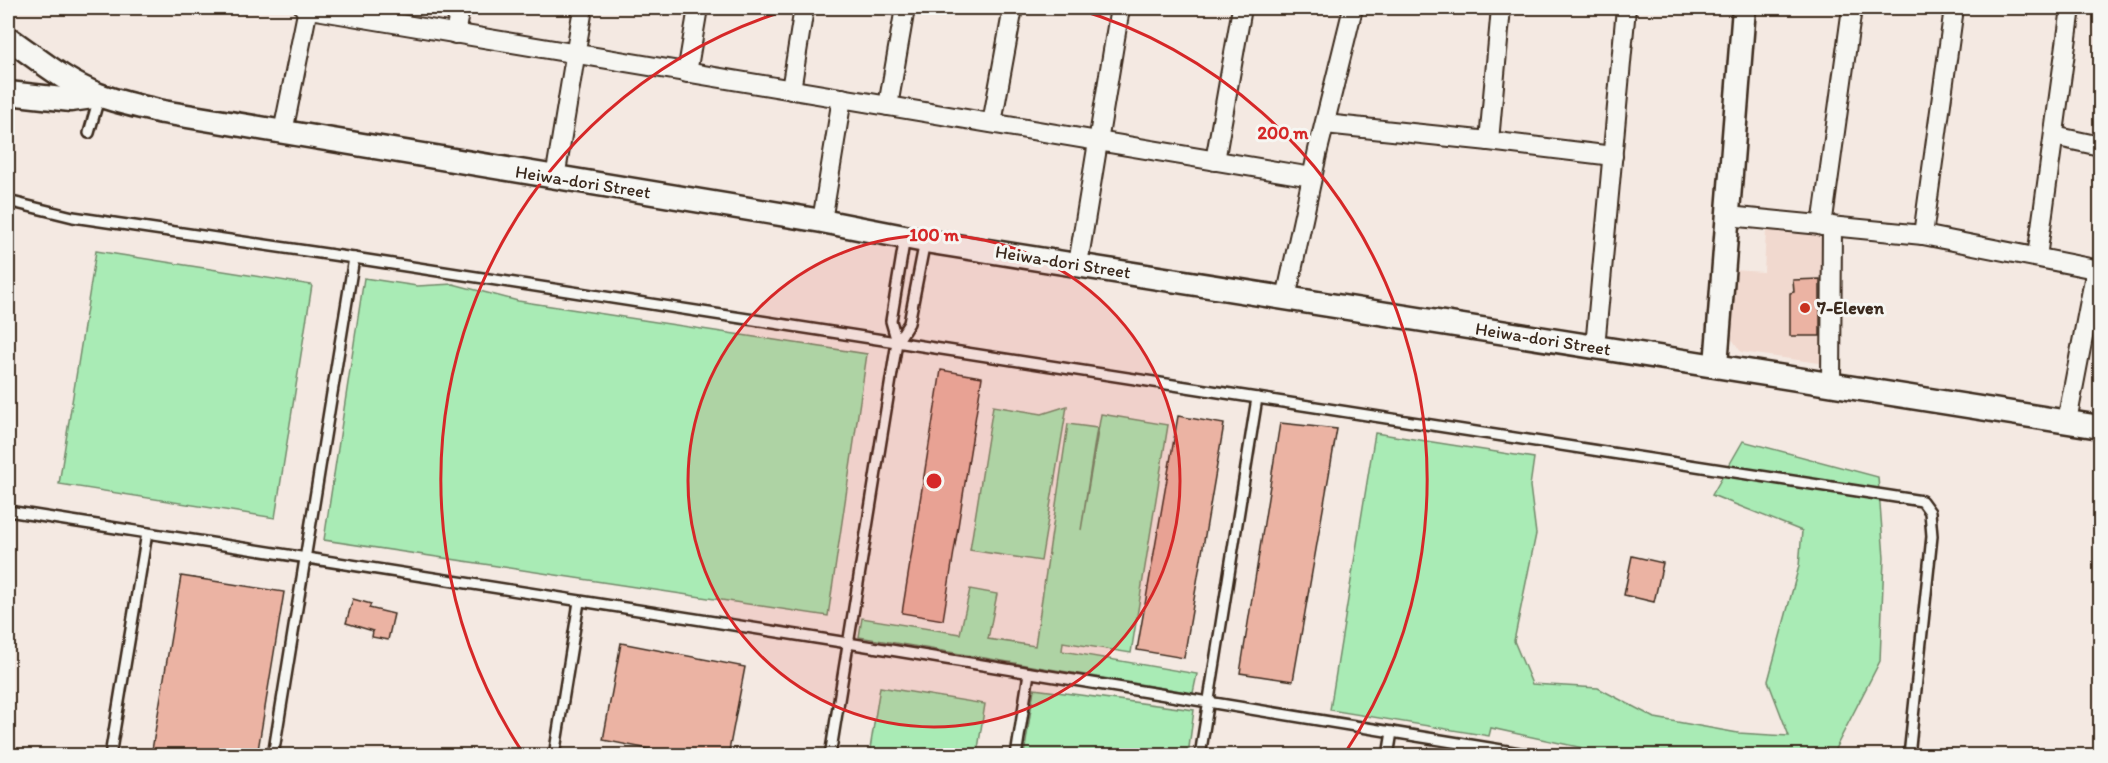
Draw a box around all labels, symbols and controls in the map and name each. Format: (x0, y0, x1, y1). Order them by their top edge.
text: 200 m (1258, 122, 1309, 144)
street label: Heiwa-dori Street (514, 160, 653, 204)
text: 100 m (909, 224, 960, 246)
street label: Heiwa-dori Street (994, 240, 1133, 284)
place label: 7-Eleven (1816, 297, 1885, 319)
marker: 7-Eleven (1798, 301, 1812, 315)
street label: Heiwa-dori Street (1474, 317, 1613, 361)
centre of rings (924, 471, 944, 491)

